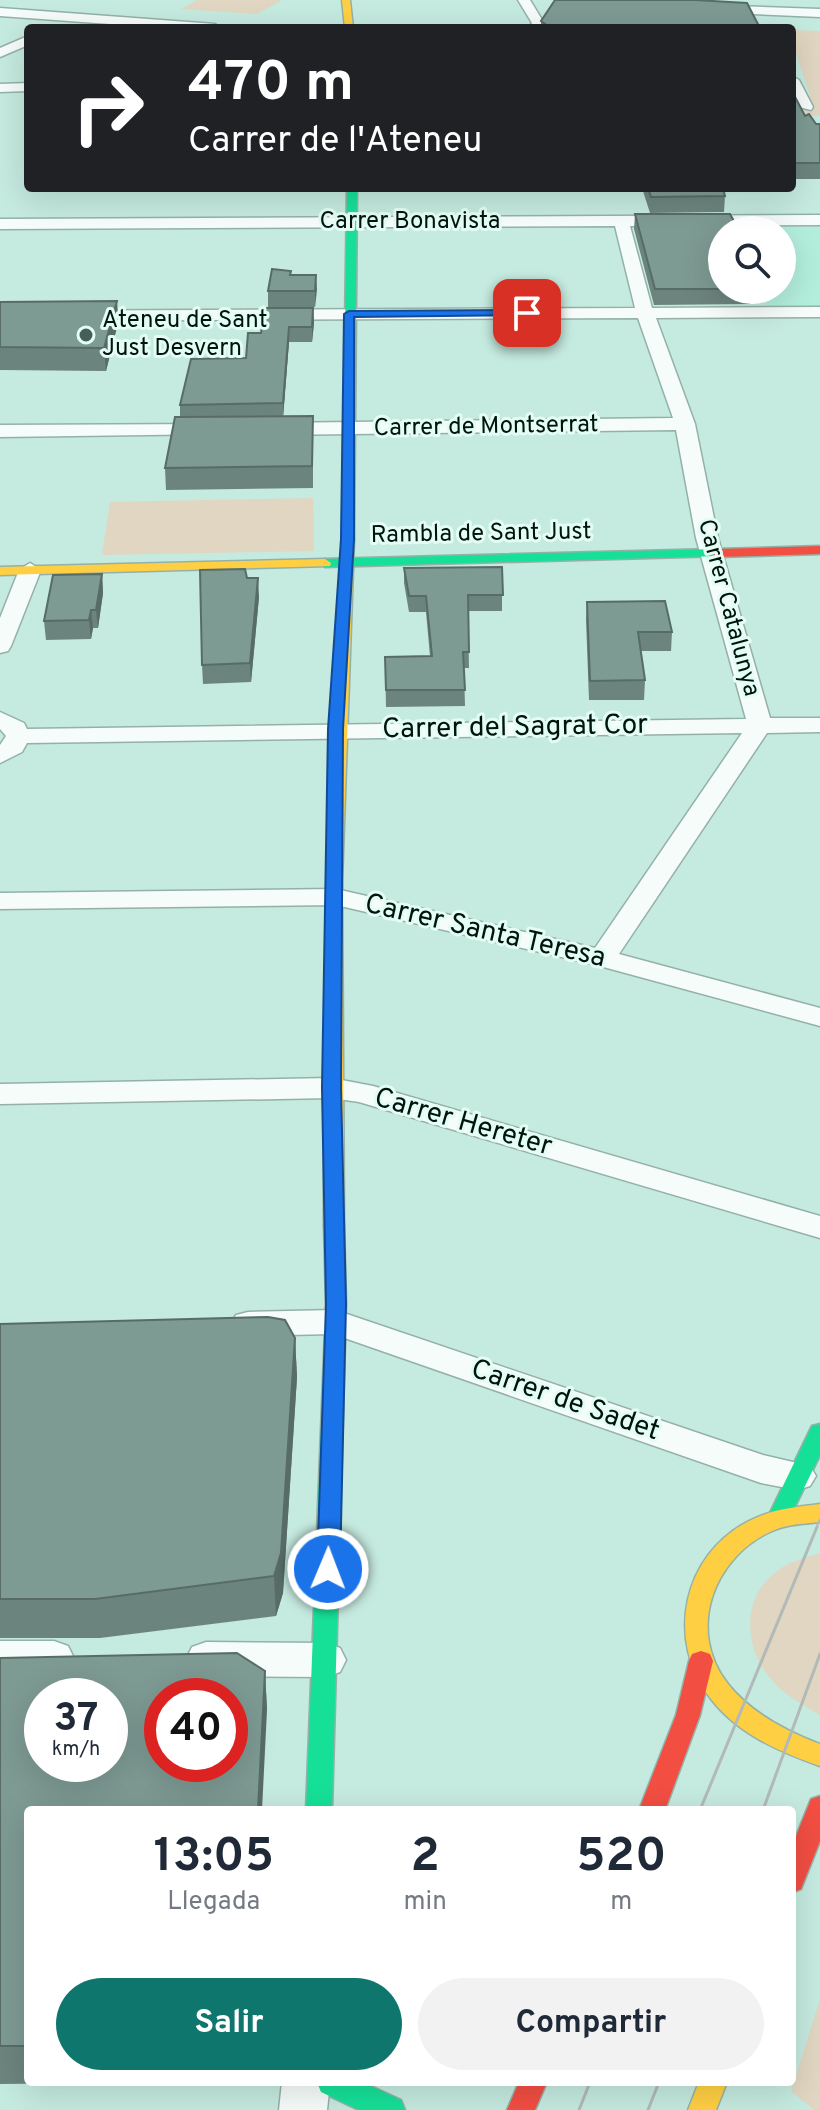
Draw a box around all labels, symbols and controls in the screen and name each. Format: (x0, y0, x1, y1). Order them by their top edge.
text: 470 m (188, 50, 354, 120)
icon: right (56, 56, 160, 160)
text: Carrer de l'Ateneu (188, 119, 482, 165)
street label: Carrer Bonavista (320, 207, 500, 237)
map controls (708, 216, 796, 304)
button: search (708, 216, 796, 304)
pin (493, 279, 561, 347)
icon: arrive (505, 291, 549, 335)
place label: Ateneu de Sant Just Desvern (102, 306, 267, 364)
marker: Ateneu de Sant Just Desvern (77, 326, 95, 344)
street label: Carrer de Montserrat (373, 410, 599, 444)
street label: Carrer Catalunya (690, 516, 766, 700)
street label: Rambla de Sant Just (370, 517, 592, 551)
street label: Carrer del Sagrat Cor (382, 708, 648, 748)
street label: Carrer Santa Teresa (361, 887, 609, 977)
street label: Carrer Hereter (370, 1080, 556, 1166)
street label: Carrer de Sadet (466, 1352, 664, 1450)
position arrow (286, 1527, 370, 1611)
speed limit sign: 40 (144, 1678, 248, 1782)
text: 37 (54, 1695, 98, 1745)
text: km/h (52, 1737, 100, 1763)
text: 13:05 (153, 1828, 274, 1888)
text: 2 (410, 1828, 440, 1888)
text: 520 (576, 1828, 667, 1888)
text: Llegada (167, 1886, 260, 1919)
text: min (404, 1886, 447, 1919)
text: m (610, 1886, 632, 1919)
button: Salir (56, 1978, 402, 2070)
button: Compartir (418, 1978, 764, 2070)

